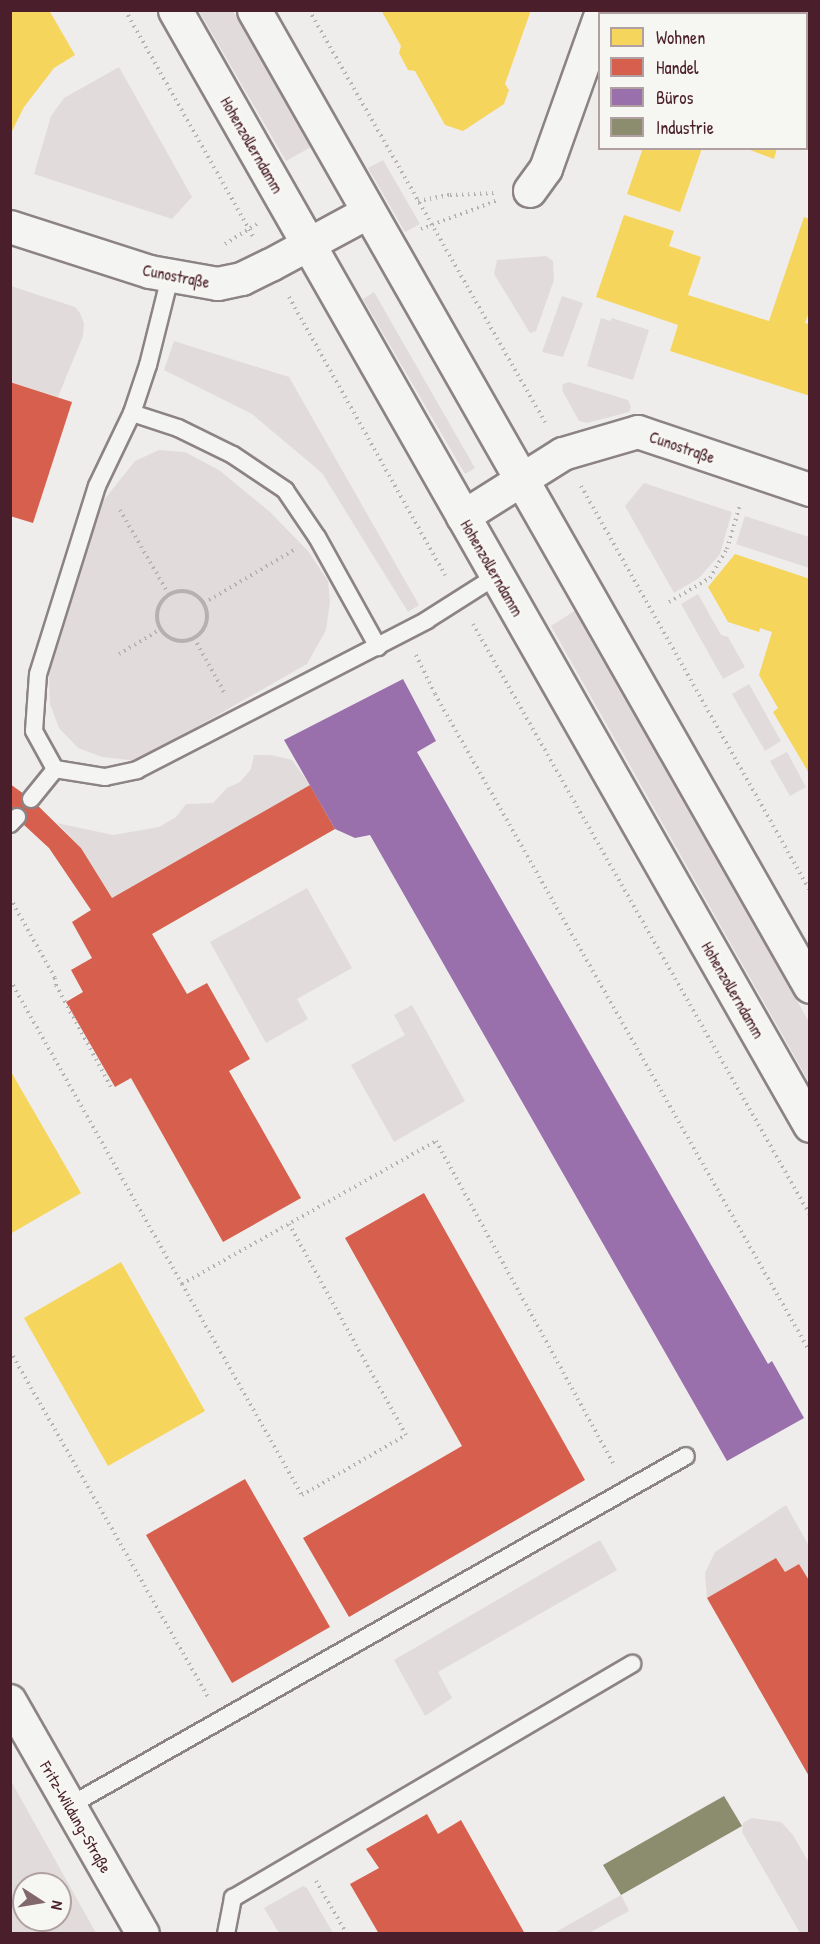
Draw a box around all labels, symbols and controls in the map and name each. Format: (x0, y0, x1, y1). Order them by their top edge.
legend (598, 12, 808, 150)
text: Wohnen (656, 25, 705, 50)
text: Handel (656, 55, 699, 80)
text: Büros (656, 85, 693, 110)
street label: Hohenzollerndamm (217, 93, 287, 197)
text: Industrie (656, 115, 714, 140)
street label: Cunostraße (141, 260, 211, 292)
street label: Cunostraße (647, 427, 717, 467)
street label: Hohenzollerndamm (457, 516, 527, 620)
street label: Hohenzollerndamm (698, 938, 768, 1042)
street label: Fritz-Wildung-Straße (36, 1758, 116, 1876)
north arrow (12, 1872, 72, 1932)
text: N (46, 1899, 69, 1912)

